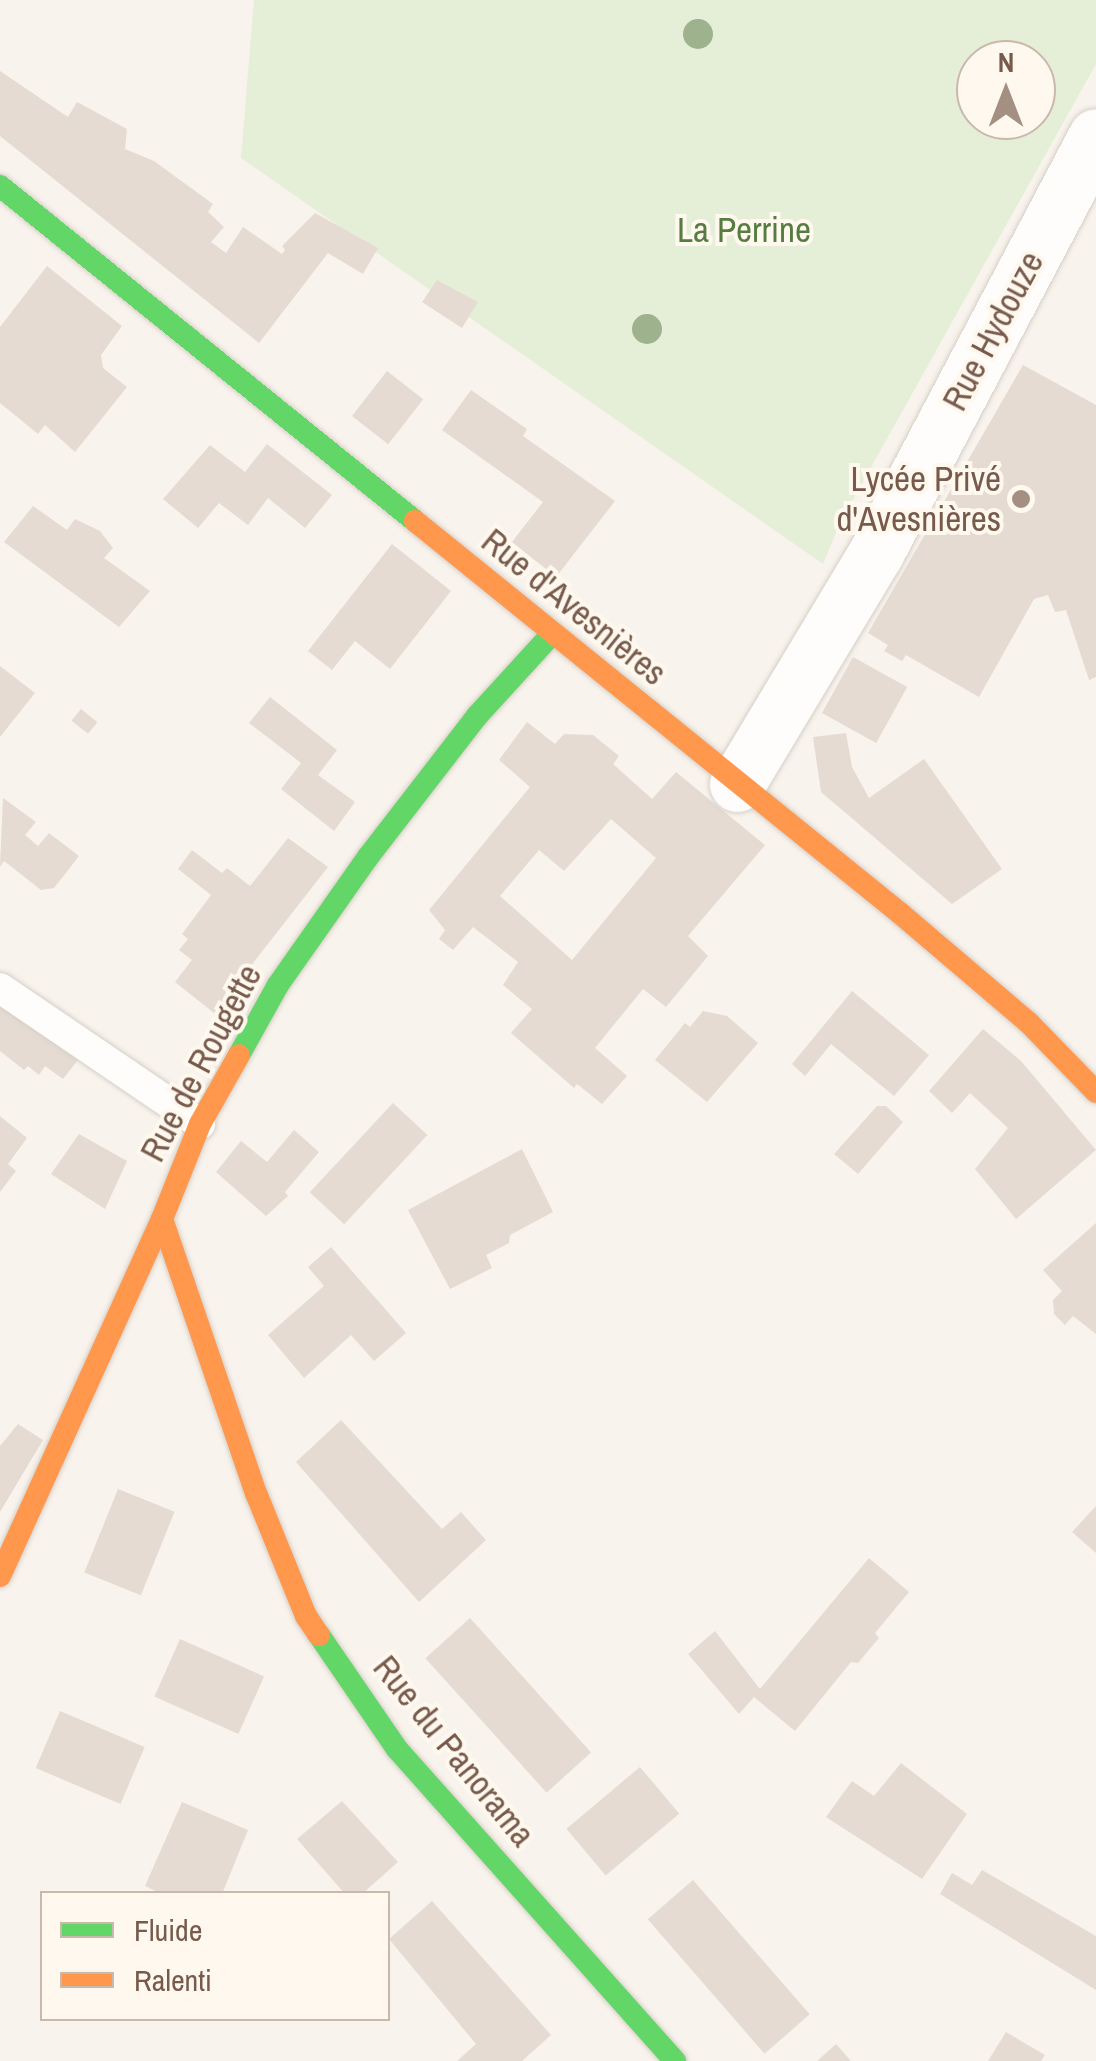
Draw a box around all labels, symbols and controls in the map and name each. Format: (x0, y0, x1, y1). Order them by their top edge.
north arrow (956, 40, 1056, 140)
text: N (998, 43, 1014, 81)
park label: La Perrine (677, 209, 811, 251)
street label: Rue Hydouze (934, 244, 1052, 418)
place label: Lycée Privé d'Avesnières (836, 458, 1001, 540)
marker: Lycée Privé d'Avesnières (1010, 488, 1032, 510)
street label: Rue d'Avesnières (473, 520, 675, 694)
street label: Rue de Rougette (132, 957, 270, 1169)
street label: Rue du Panorama (364, 1647, 544, 1855)
legend (40, 1891, 390, 2021)
text: Fluide (134, 1910, 202, 1950)
text: Ralenti (134, 1960, 212, 2000)

